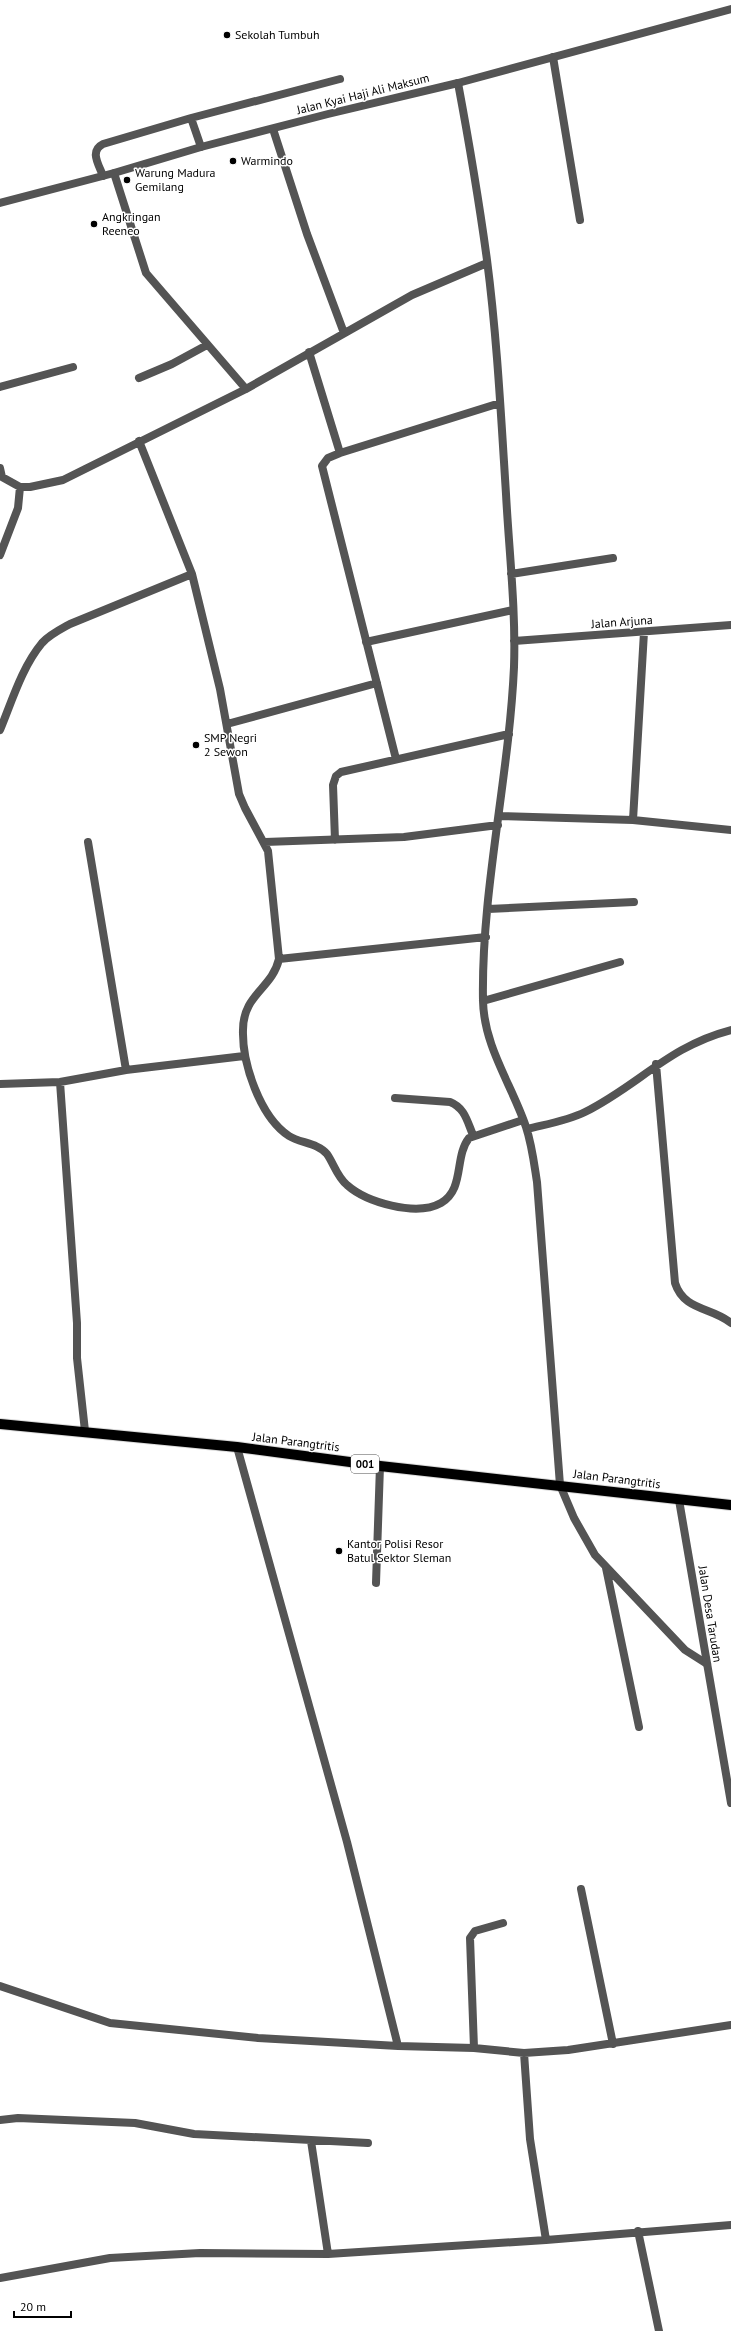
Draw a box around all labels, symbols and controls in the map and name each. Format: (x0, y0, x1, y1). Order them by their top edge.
place label: Sekolah Tumbuh (235, 27, 319, 42)
marker: Sekolah Tumbuh (222, 30, 232, 40)
street label: Jalan Kyai Haji Ali Maksum (294, 70, 431, 117)
place label: Warmindo (241, 153, 293, 168)
marker: Warmindo (228, 156, 238, 166)
place label: Warung Madura Gemilang (135, 165, 216, 194)
marker: Warung Madura Gemilang (122, 175, 132, 185)
place label: Angkringan Reeneo (102, 209, 161, 238)
marker: Angkringan Reeneo (89, 219, 99, 229)
street label: Jalan Arjuna (590, 612, 653, 631)
place label: SMP Negri 2 Sewon (204, 730, 257, 759)
marker: SMP Negri 2 Sewon (191, 740, 201, 750)
street label: Jalan Parangtritis (251, 1429, 340, 1454)
road number: 001 (351, 1455, 379, 1473)
street label: Jalan Parangtritis (572, 1466, 661, 1491)
place label: Kantor Polisi Resor Batul Sektor Sleman (347, 1536, 451, 1565)
marker: Kantor Polisi Resor Batul Sektor Sleman (334, 1546, 344, 1556)
street label: Jalan Desa Tarudan (695, 1564, 726, 1663)
scale bar (14, 2293, 71, 2319)
text: 20 m (20, 2299, 46, 2314)

